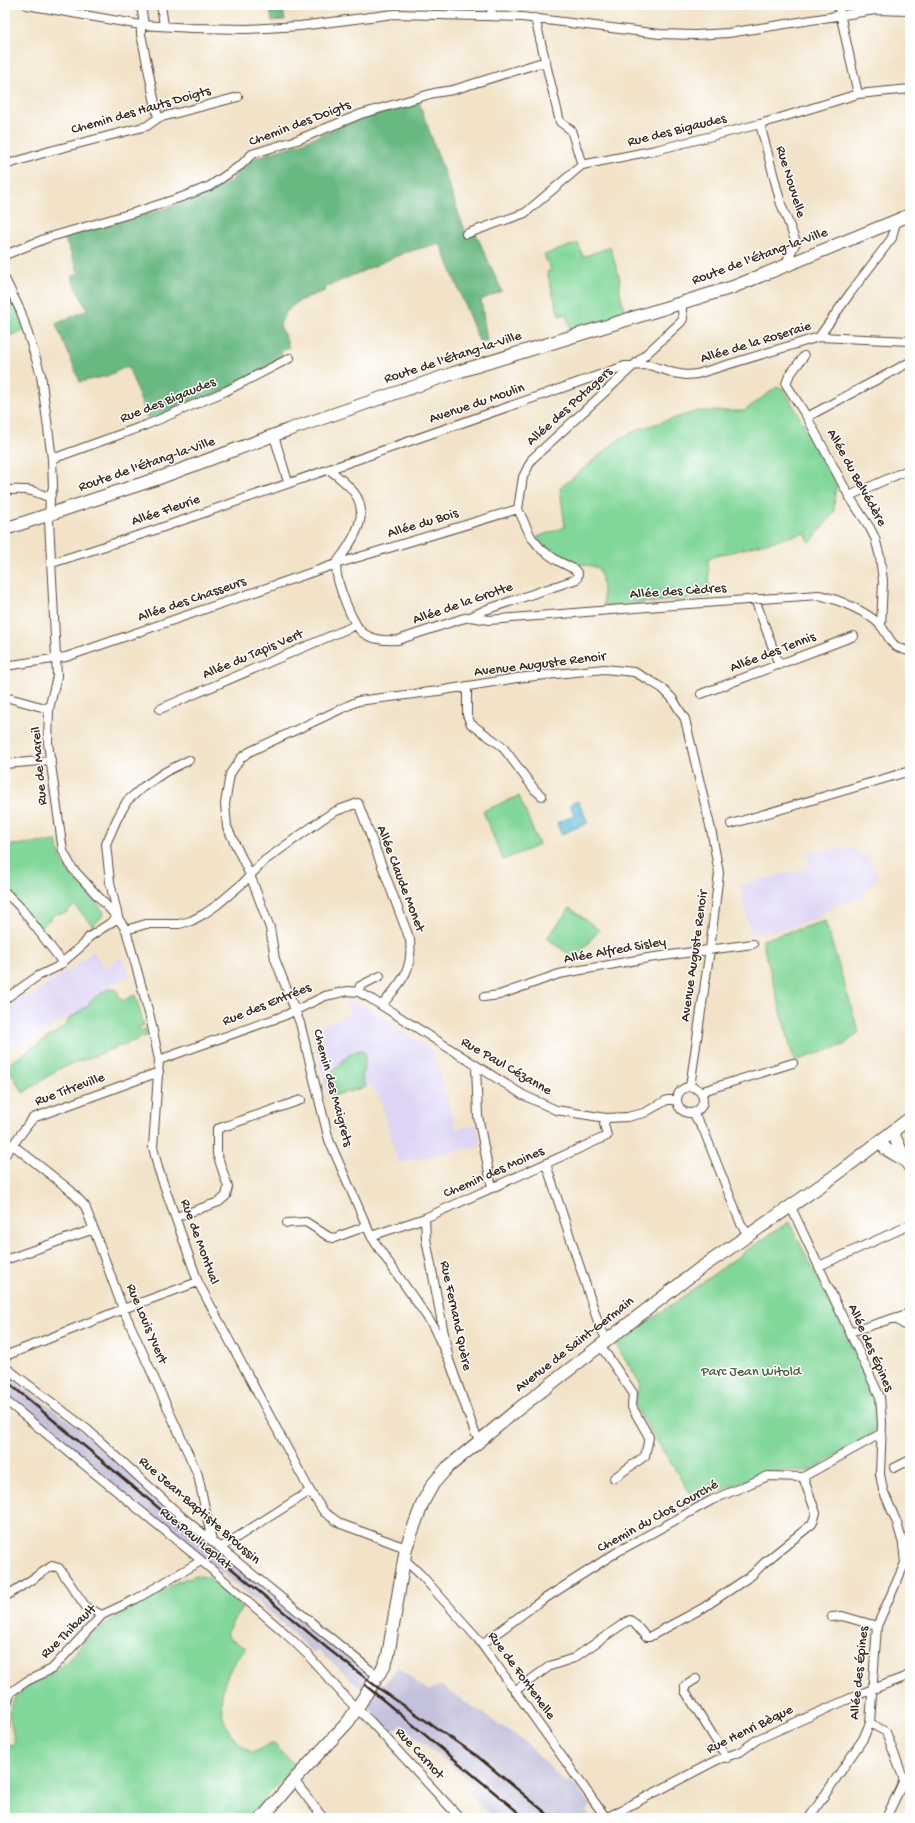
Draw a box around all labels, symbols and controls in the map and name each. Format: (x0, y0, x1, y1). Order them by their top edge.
street label: Chemin des Hauts Doigts (69, 83, 213, 139)
street label: Chemin des Doigts (247, 97, 354, 151)
street label: Rue des Bigaudes (626, 110, 729, 152)
street label: Rue Nouvelle (771, 144, 809, 221)
street label: Route de l'Étang-la-Ville (690, 224, 831, 290)
street label: Allée de la Roseraie (698, 318, 814, 368)
street label: Route de l'Étang-la-Ville (382, 328, 525, 388)
street label: Allée des Potagers (523, 363, 617, 450)
street label: Rue des Bigaudes (118, 374, 219, 428)
street label: Avenue du Moulin (427, 380, 527, 428)
street label: Allée du Belvédère (822, 426, 890, 530)
street label: Route de l'Étang-la-Ville (76, 433, 218, 496)
street label: Allée Fleurie (129, 491, 203, 531)
street label: Allée du Bois (386, 505, 461, 543)
street label: Allée des Chasseurs (136, 573, 249, 626)
street label: Allée de la Grotte (411, 579, 516, 629)
street label: Allée des Cèdres (629, 580, 728, 604)
street label: Allée du Tapis Vert (200, 626, 307, 684)
street label: Allée des Tennis (728, 629, 819, 677)
street label: Avenue Auguste Renoir (473, 648, 608, 682)
street label: Rue de Mareil (28, 726, 52, 806)
street label: Allée Claude Monet (372, 823, 429, 936)
street label: Avenue Auguste Renoir (677, 888, 713, 1023)
street label: Allée Alfred Sisley (563, 934, 667, 968)
street label: Rue des Entrées (220, 979, 315, 1030)
street label: Chemin des Maigrets (308, 1027, 356, 1149)
street label: Rue Paul Cézanne (457, 1034, 555, 1100)
street label: Rue Titreville (33, 1069, 108, 1111)
street label: Chemin des Moines (441, 1143, 548, 1203)
street label: Rue de Montval (176, 1197, 222, 1287)
street label: Rue Fernand Quère (435, 1260, 475, 1373)
street label: Rue Louis Yvert (121, 1281, 171, 1368)
street label: Avenue de Saint-Germain (512, 1293, 638, 1397)
street label: Allée des Épines (843, 1302, 897, 1395)
park label: Parc Jean Witold (700, 1364, 803, 1381)
street label: Rue Jean-Baptiste Broussin (135, 1453, 264, 1569)
street label: Chemin du Clos Courché (595, 1476, 722, 1557)
street label: Rue Paul Leplat (156, 1504, 235, 1575)
street label: Rue Thibault (38, 1600, 101, 1663)
street label: Allée des Épines (847, 1625, 873, 1721)
street label: Rue de Fontenelle (483, 1629, 559, 1724)
street label: Rue Henri Bèque (704, 1701, 797, 1758)
street label: Rue Carnot (391, 1725, 448, 1784)

